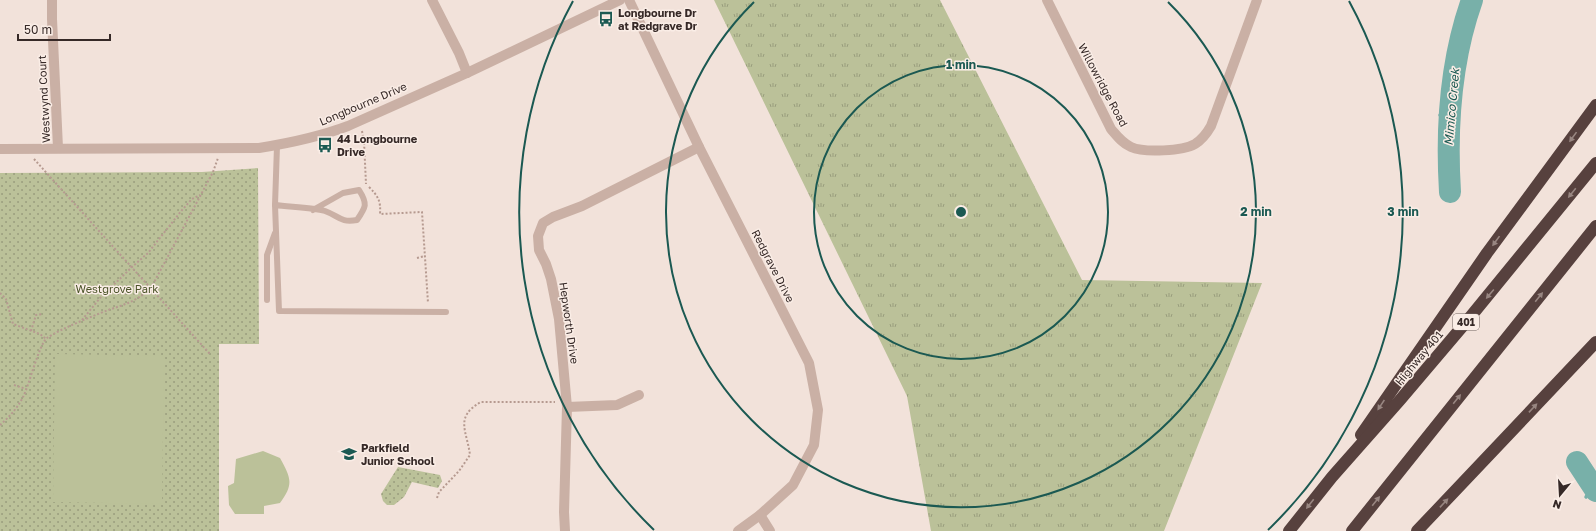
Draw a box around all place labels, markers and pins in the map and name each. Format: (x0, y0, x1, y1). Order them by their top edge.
place label: Longbourne Dr at Redgrave Dr (618, 6, 698, 32)
bus stop icon: Longbourne Dr at Redgrave Dr (597, 10, 615, 28)
place label: 44 Longbourne Drive (337, 132, 418, 158)
bus stop icon: 44 Longbourne Drive (316, 136, 334, 154)
centre of rings (954, 205, 968, 219)
place label: Parkfield Junior School (361, 441, 435, 467)
school or university icon: Parkfield Junior School (340, 445, 358, 463)

